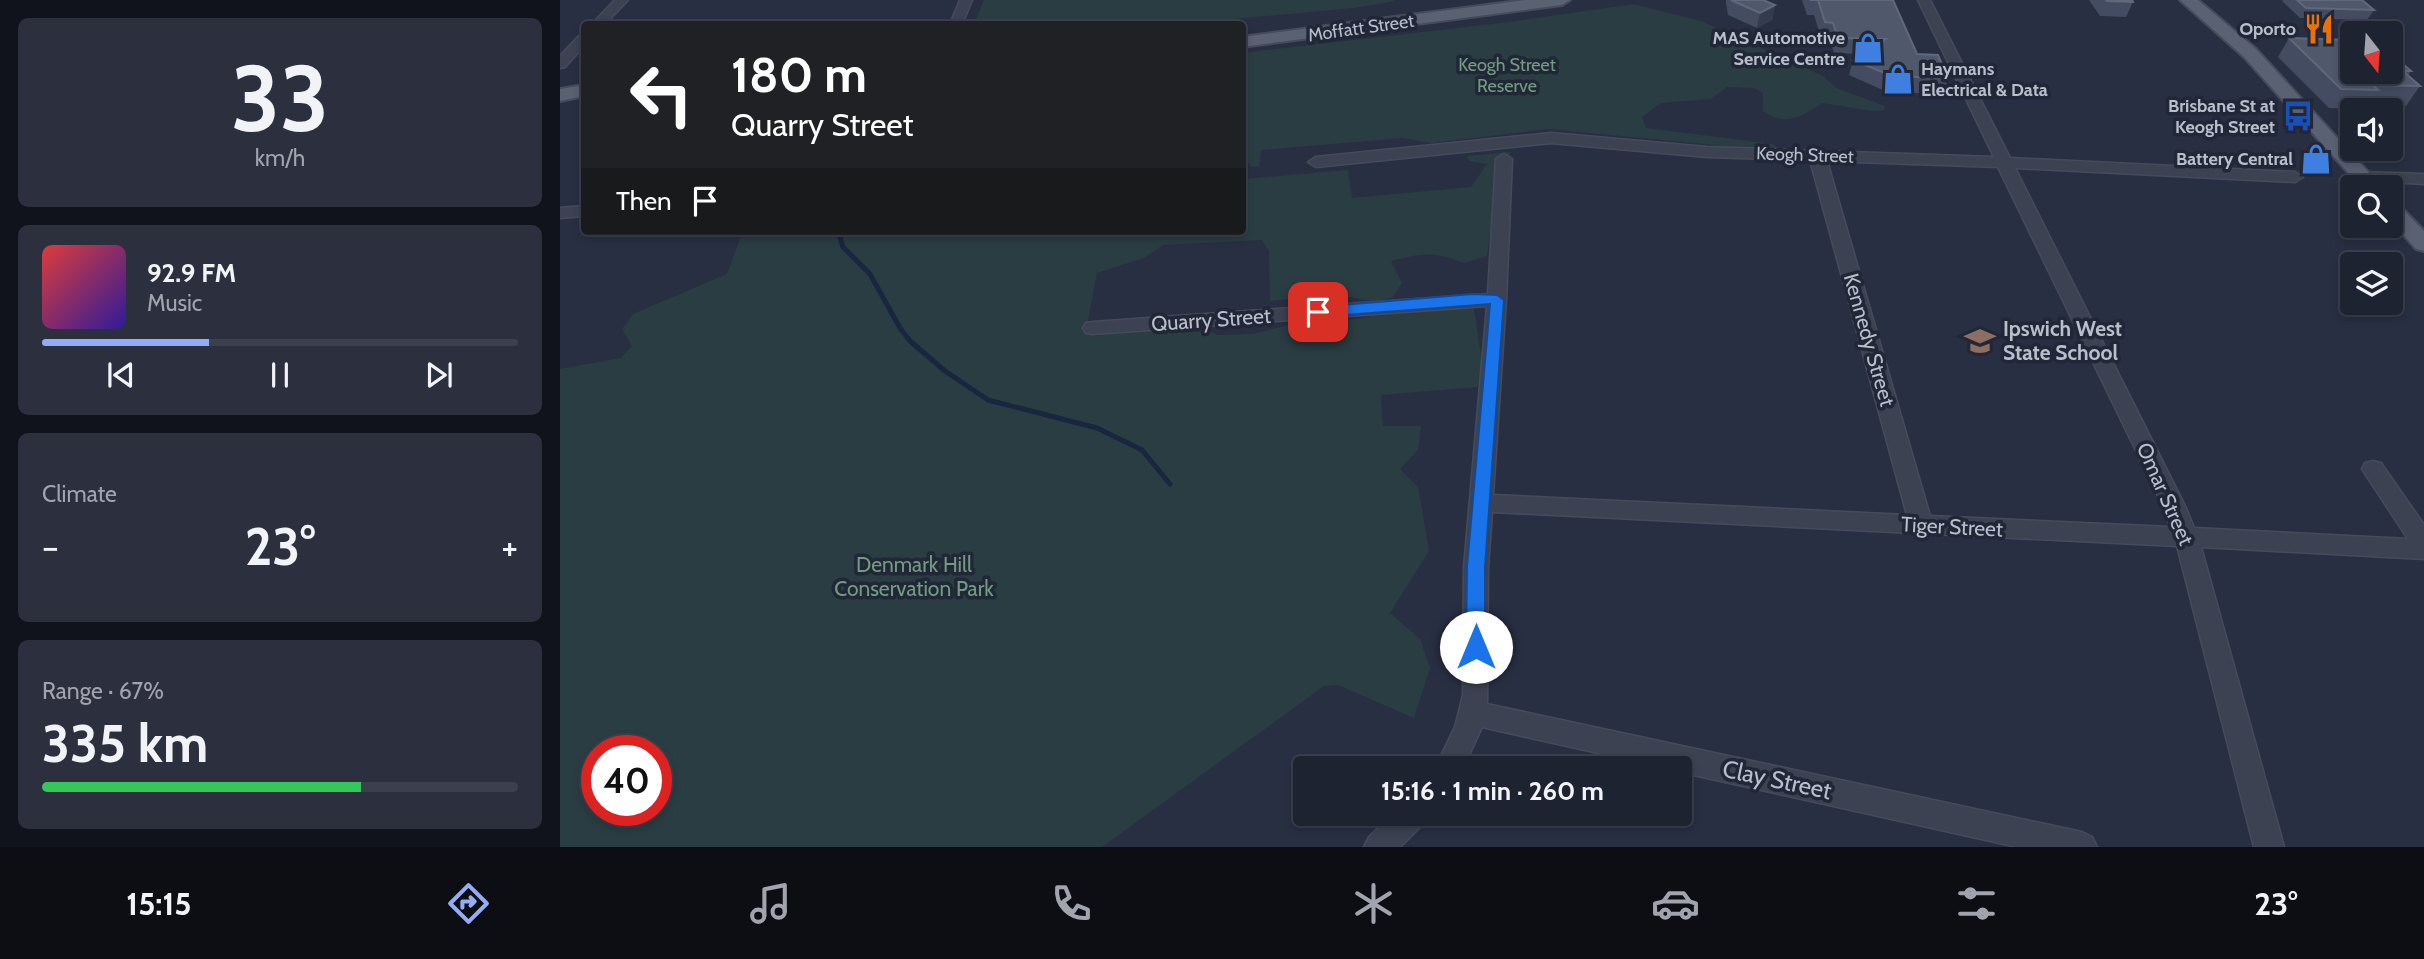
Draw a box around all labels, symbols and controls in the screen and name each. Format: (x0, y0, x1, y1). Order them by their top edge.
street label: Moffatt Street (1307, 10, 1415, 46)
restaurant icon: Oporto (2302, 12, 2336, 46)
place label: Oporto (2239, 18, 2296, 40)
north arrow (2340, 21, 2403, 84)
map controls (2340, 21, 2403, 315)
place label: MAS Automotive Service Centre (1713, 27, 1845, 70)
shop icon: MAS Automotive Service Centre (1851, 31, 1885, 65)
text: 33 (231, 43, 329, 154)
text: 180 m (731, 45, 867, 104)
icon: left (616, 49, 707, 140)
park label: Keogh Street Reserve (1458, 54, 1556, 97)
place label: Haymans Electrical & Data (1921, 58, 2048, 101)
shop icon: Haymans Electrical & Data (1881, 62, 1915, 96)
place label: Brisbane St at Keogh Street (2168, 95, 2275, 138)
button: sound (2340, 98, 2403, 161)
bus stop icon: Brisbane St at Keogh Street (2281, 99, 2315, 133)
text: Quarry Street (731, 105, 913, 144)
street label: Keogh Street (1756, 142, 1854, 168)
shop icon: Battery Central (2299, 142, 2333, 176)
text: km/h (255, 144, 305, 172)
place label: Battery Central (2176, 148, 2293, 170)
button: search (2340, 175, 2403, 238)
icon: arrive (686, 182, 724, 220)
text: Then (616, 185, 672, 217)
button: layers (2340, 252, 2403, 315)
text: 92.9 FM (147, 257, 236, 289)
street label: Kennedy Street (1839, 271, 1900, 409)
pin (1288, 282, 1348, 342)
text: Music (147, 289, 202, 317)
icon: arrive (1299, 293, 1337, 331)
street label: Quarry Street (1150, 303, 1272, 336)
place label: Ipswich West State School (2003, 316, 2122, 365)
school or university icon: Ipswich West State School (1963, 324, 1997, 358)
icon: previous (102, 356, 140, 394)
icon: pause (261, 356, 299, 394)
icon: next (420, 356, 458, 394)
street label: Omar Street (2132, 439, 2199, 549)
text: Climate (42, 480, 117, 508)
street label: Tiger Street (1900, 511, 2004, 542)
text: 23° (245, 515, 315, 578)
text: − (42, 523, 59, 570)
text: + (501, 523, 518, 570)
park label: Denmark Hill Conservation Park (834, 552, 994, 601)
position arrow (1439, 610, 1513, 684)
text: Range · 67% (42, 677, 164, 705)
text: 335 km (42, 712, 208, 775)
speed limit sign: 40 (581, 735, 672, 826)
street label: Clay Street (1720, 754, 1834, 805)
text: 15:16 · 1 min · 260 m (1381, 775, 1604, 807)
icon: directions (444, 879, 493, 928)
icon: music (746, 879, 795, 928)
icon: phone (1047, 879, 1096, 928)
icon: climate (1349, 879, 1398, 928)
icon: car (1651, 879, 1700, 928)
icon: filters (1952, 879, 2001, 928)
text: 15:15 (126, 884, 191, 923)
text: 23° (2254, 884, 2298, 923)

